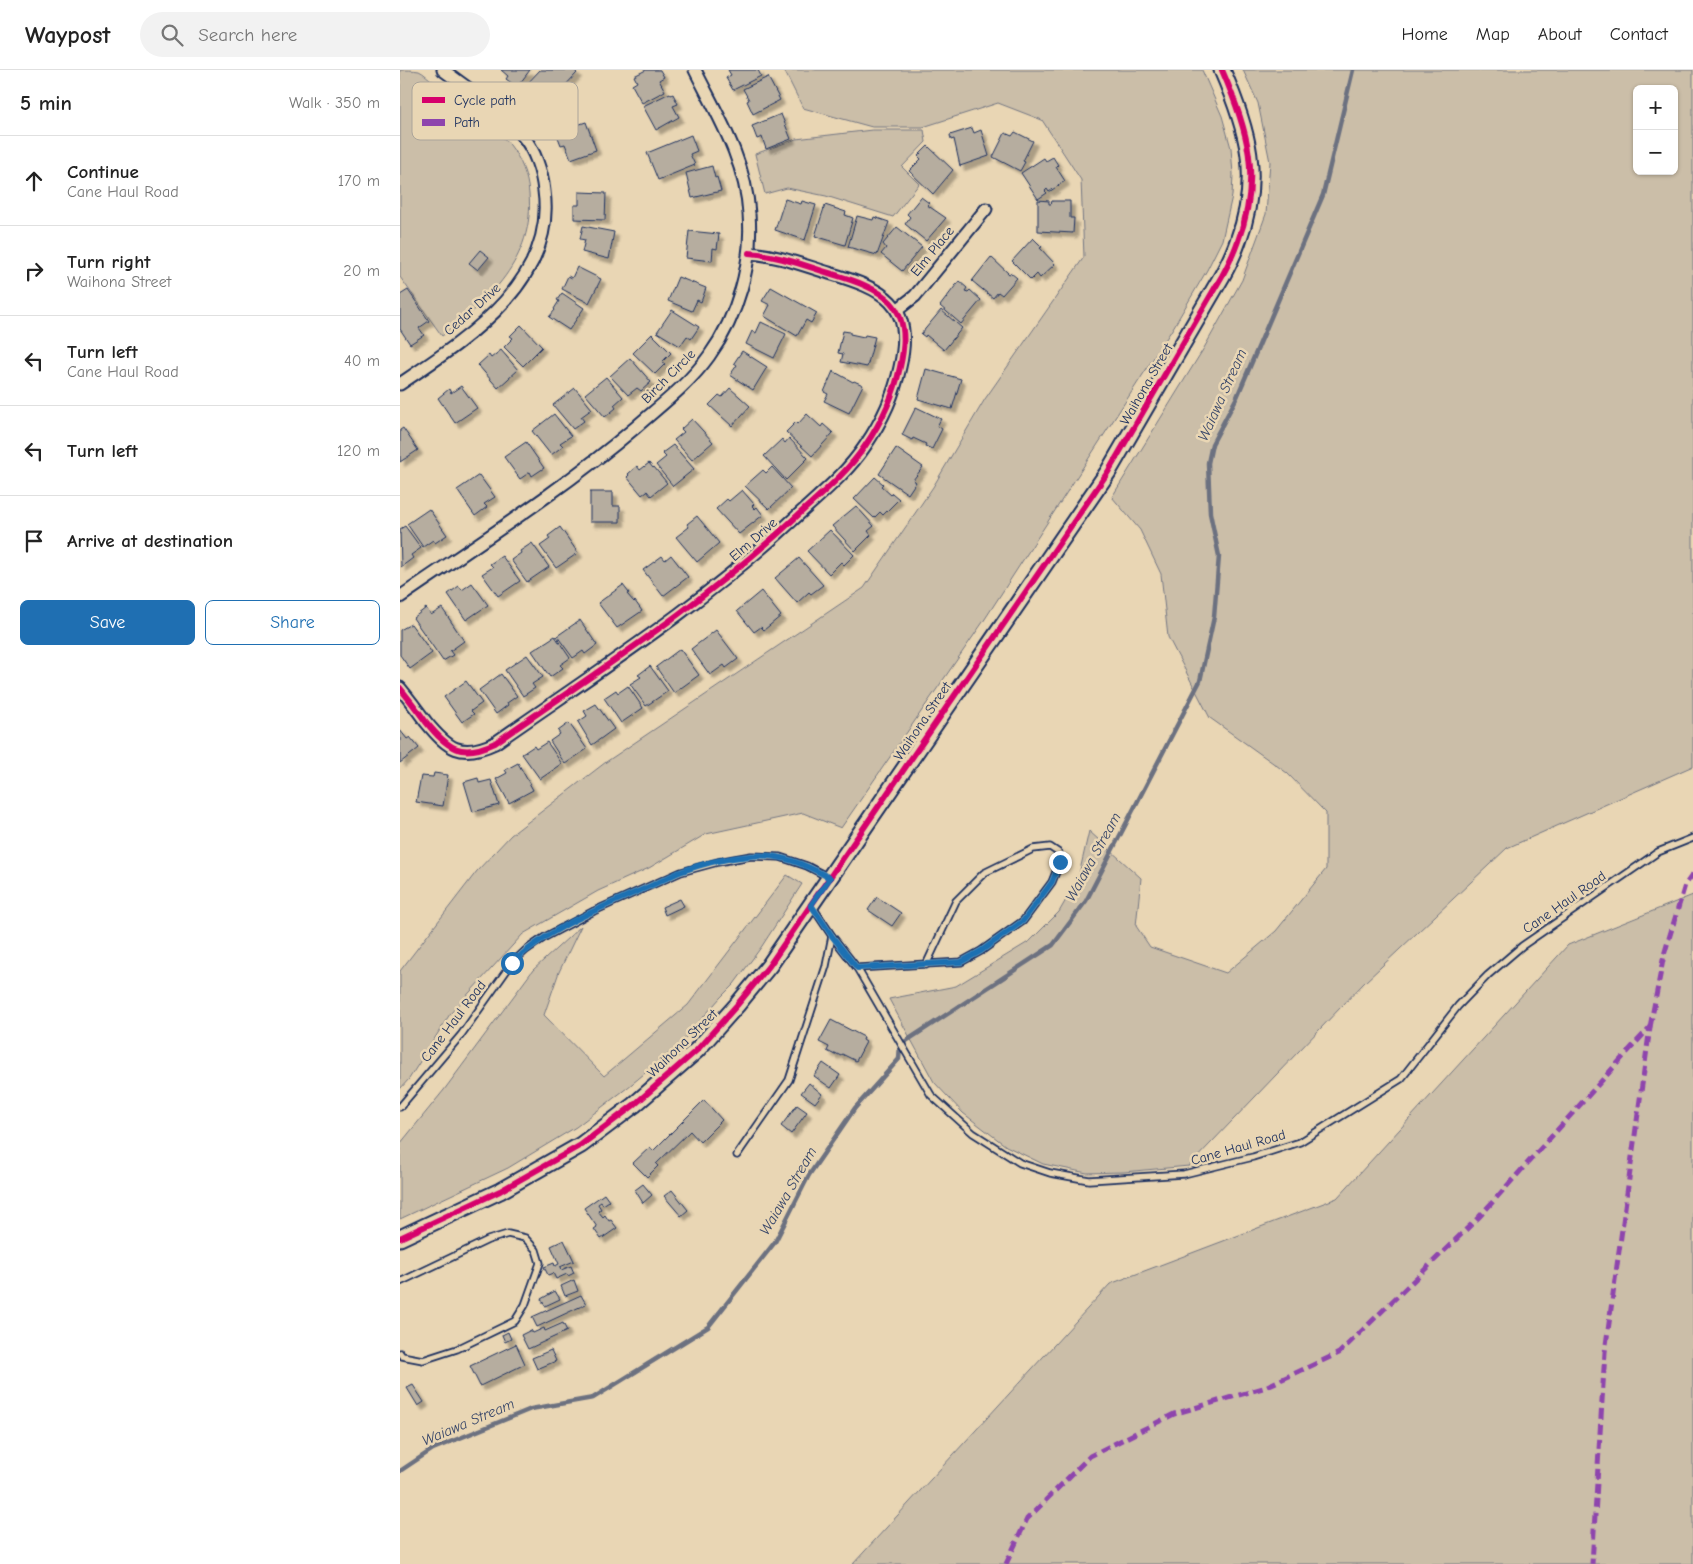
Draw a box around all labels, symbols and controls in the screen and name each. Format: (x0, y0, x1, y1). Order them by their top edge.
search box (140, 12, 490, 57)
text: Waypost (25, 21, 110, 49)
icon: search (158, 21, 186, 49)
text: Search here (198, 24, 297, 46)
text: Home (1401, 24, 1448, 45)
text: Map (1476, 24, 1510, 45)
text: About (1538, 24, 1582, 45)
text: Contact (1610, 24, 1668, 45)
legend (412, 82, 578, 140)
map controls (1633, 85, 1678, 175)
button: + (1633, 85, 1678, 130)
text: 5 min (20, 91, 72, 115)
text: Cycle path (454, 92, 516, 109)
text: Walk · 350 m (289, 94, 380, 112)
text: Path (454, 114, 480, 131)
button: − (1633, 130, 1678, 175)
text: Continue (67, 161, 139, 183)
icon: ahead (20, 167, 48, 195)
text: 170 m (338, 172, 380, 190)
text: Cane Haul Road (67, 183, 179, 201)
street label: Elm Place (907, 223, 958, 280)
text: Turn right (67, 251, 151, 273)
icon: right (20, 257, 48, 285)
text: 20 m (343, 262, 380, 280)
text: Waihona Street (67, 273, 171, 291)
street label: Cedar Drive (440, 279, 504, 339)
street label: Waihona Street (1116, 340, 1177, 428)
text: Turn left (67, 341, 138, 363)
street label: Birch Circle (638, 346, 699, 407)
water label: Waiawa Stream (1194, 346, 1250, 444)
icon: left (20, 347, 48, 375)
text: 40 m (344, 352, 380, 370)
text: Cane Haul Road (67, 363, 179, 381)
icon: left (20, 437, 48, 465)
text: Turn left (67, 440, 138, 462)
text: 120 m (337, 442, 380, 460)
street label: Elm Drive (726, 514, 781, 565)
icon: arrive (20, 527, 48, 555)
text: Arrive at destination (67, 530, 233, 552)
button: Save (20, 600, 195, 645)
button: Share (205, 600, 380, 645)
street label: Waihona Street (890, 678, 956, 764)
water label: Waiawa Stream (1061, 809, 1125, 905)
route end (1049, 851, 1072, 874)
street label: Cane Haul Road (1519, 867, 1609, 937)
route start (501, 952, 524, 975)
street label: Cane Haul Road (417, 977, 490, 1065)
street label: Waihona Street (644, 1005, 722, 1081)
street label: Cane Haul Road (1189, 1126, 1287, 1169)
water label: Waiawa Stream (755, 1144, 821, 1238)
water label: Waiawa Stream (419, 1394, 517, 1450)

